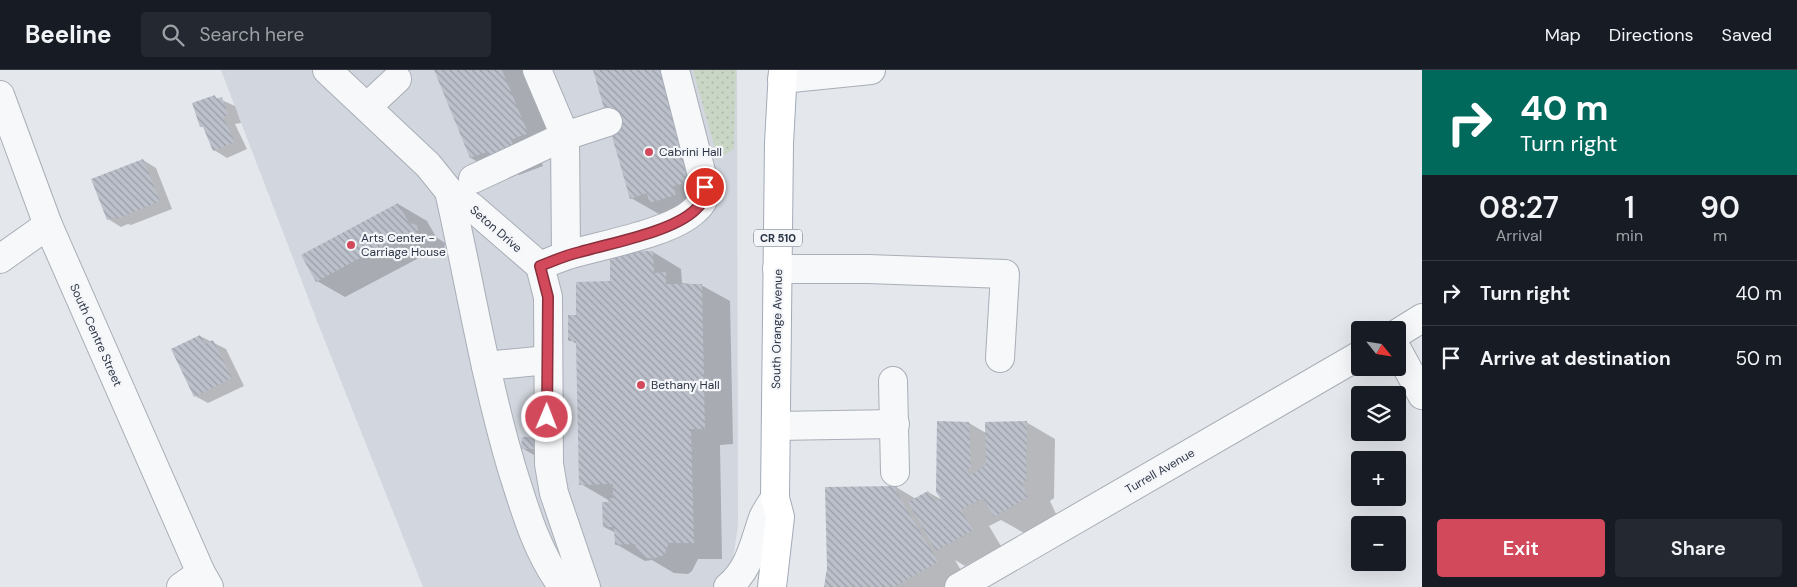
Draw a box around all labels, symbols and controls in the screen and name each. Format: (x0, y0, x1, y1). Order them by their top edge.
search box (141, 12, 491, 57)
text: Beeline (25, 19, 111, 50)
icon: search (159, 21, 187, 49)
text: Search here (199, 22, 304, 47)
text: Map (1545, 23, 1581, 47)
text: Directions (1609, 23, 1694, 47)
text: Saved (1722, 23, 1772, 47)
text: 40 m (1520, 85, 1609, 131)
icon: right (1437, 90, 1502, 155)
text: Turn right (1520, 129, 1617, 158)
place label: Cabrini Hall (659, 144, 722, 160)
marker: Cabrini Hall (643, 146, 655, 158)
pin (684, 166, 726, 208)
icon: arrive (691, 173, 719, 201)
text: 08:27 (1479, 188, 1559, 227)
text: 1 (1624, 188, 1635, 227)
text: 90 (1700, 188, 1740, 227)
street label: Seton Drive (467, 202, 525, 256)
text: Arrival (1496, 225, 1542, 246)
text: min (1616, 225, 1643, 246)
text: m (1713, 225, 1727, 246)
place label: Arts Center - Carriage House (361, 230, 446, 260)
road number: CR 510 (754, 230, 802, 247)
marker: Arts Center - Carriage House (345, 239, 357, 251)
street label: South Orange Avenue (768, 269, 786, 389)
icon: right (1437, 279, 1465, 307)
street label: South Centre Street (66, 281, 126, 389)
text: Turn right (1480, 281, 1570, 306)
text: 40 m (1735, 281, 1782, 306)
north arrow (1351, 321, 1406, 376)
map controls (1351, 321, 1406, 571)
icon: arrive (1437, 344, 1465, 372)
text: Arrive at destination (1480, 346, 1671, 371)
text: 50 m (1735, 346, 1782, 371)
place label: Bethany Hall (651, 377, 720, 393)
marker: Bethany Hall (635, 379, 647, 391)
button: layers (1351, 386, 1406, 441)
position arrow (520, 390, 572, 442)
street label: Turrell Avenue (1122, 445, 1198, 497)
button: + (1351, 451, 1406, 506)
button: − (1351, 516, 1406, 571)
button: Exit (1437, 519, 1605, 577)
button: Share (1615, 519, 1782, 577)

